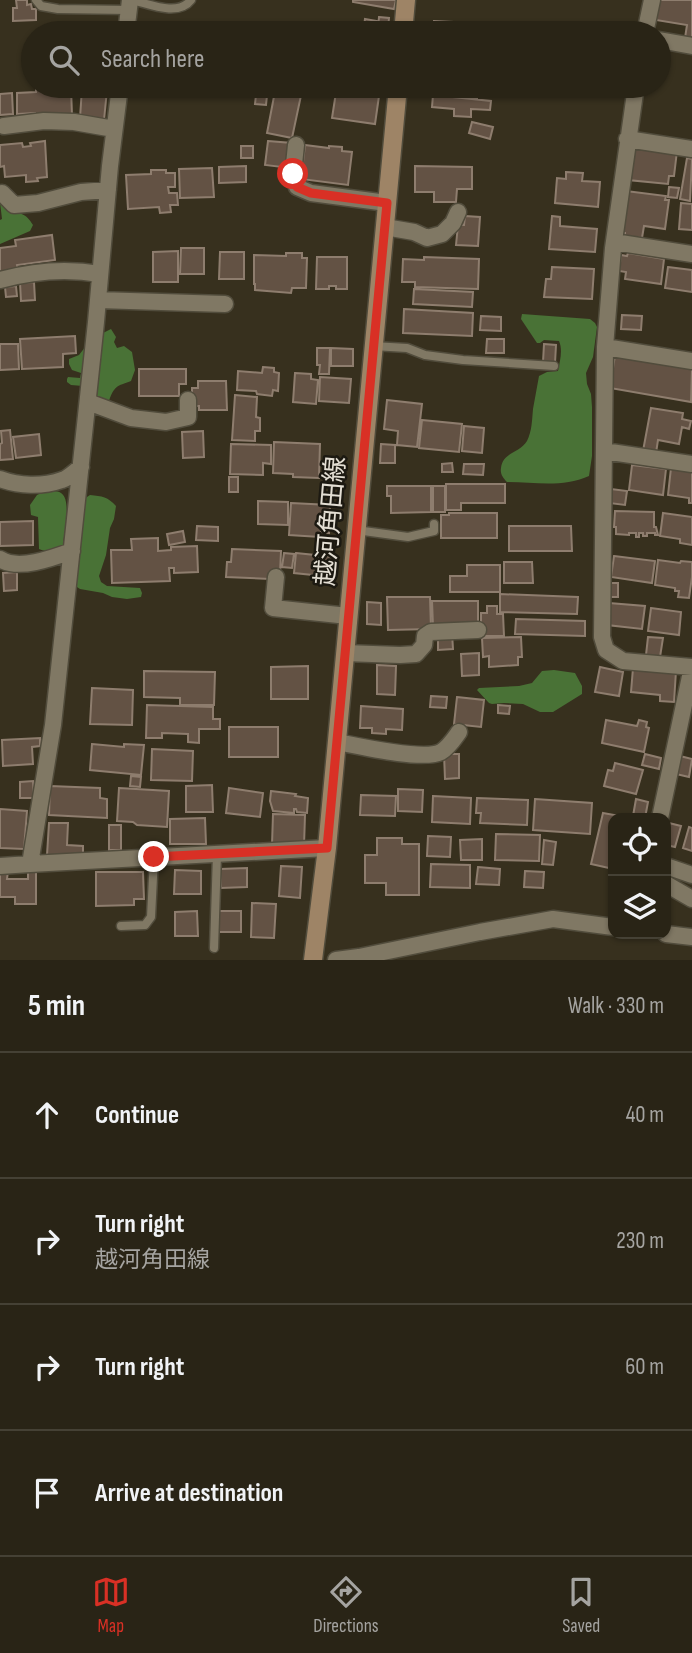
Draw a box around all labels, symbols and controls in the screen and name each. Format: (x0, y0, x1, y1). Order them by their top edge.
search box (21, 21, 671, 98)
icon: search (45, 41, 83, 79)
text: Search here (101, 44, 204, 75)
route start (277, 158, 308, 189)
street label: 越河角田線 (310, 455, 353, 587)
map controls (608, 813, 671, 939)
button: locate (608, 813, 671, 876)
route end (138, 841, 169, 872)
button: layers (608, 876, 671, 939)
text: 5 min (28, 988, 85, 1024)
text: Walk · 330 m (568, 992, 664, 1020)
icon: ahead (28, 1096, 66, 1134)
text: Continue (95, 1100, 179, 1131)
text: 40 m (626, 1101, 664, 1129)
text: Turn right (95, 1209, 184, 1240)
icon: right (28, 1222, 66, 1260)
text: 230 m (616, 1227, 664, 1255)
text: 越河角田線 (95, 1246, 210, 1274)
icon: right (28, 1348, 66, 1386)
text: Turn right (95, 1352, 184, 1383)
text: 60 m (625, 1353, 664, 1381)
icon: arrive (28, 1474, 66, 1512)
text: Arrive at destination (95, 1478, 283, 1509)
tab: Map (92, 1573, 130, 1638)
tab: Directions (313, 1573, 379, 1638)
tab: Saved (562, 1573, 600, 1638)

